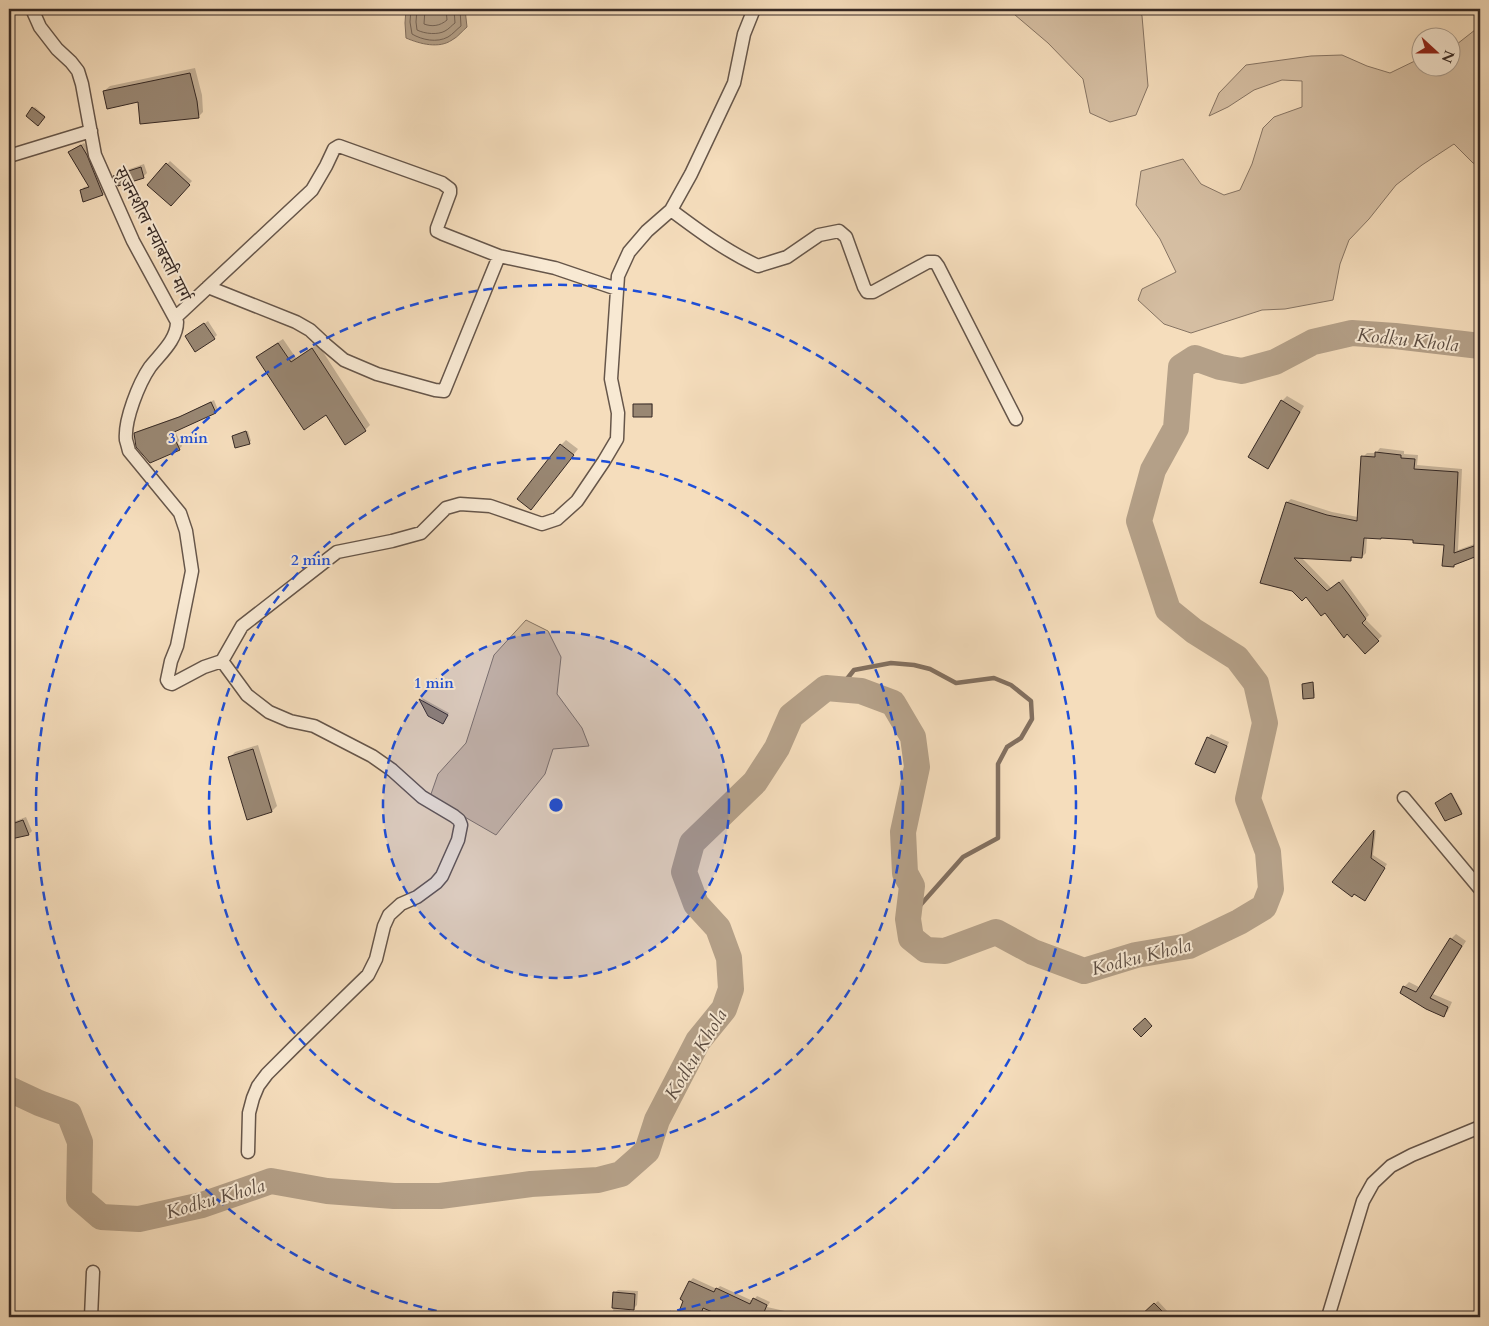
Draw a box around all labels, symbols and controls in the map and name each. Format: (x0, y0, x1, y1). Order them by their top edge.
north arrow (1412, 28, 1462, 78)
text: N (1437, 47, 1459, 66)
street label: सृजनशील नयांबस्ती मार्ग (107, 162, 198, 307)
water label: Kodku Khola (1356, 322, 1460, 358)
text: 3 min (168, 428, 208, 448)
text: 2 min (291, 550, 331, 570)
text: 1 min (414, 673, 454, 693)
centre of rings (547, 796, 565, 814)
water label: Kodku Khola (1089, 932, 1194, 982)
water label: Kodku Khola (658, 1004, 734, 1105)
water label: Kodku Khola (163, 1172, 268, 1226)

